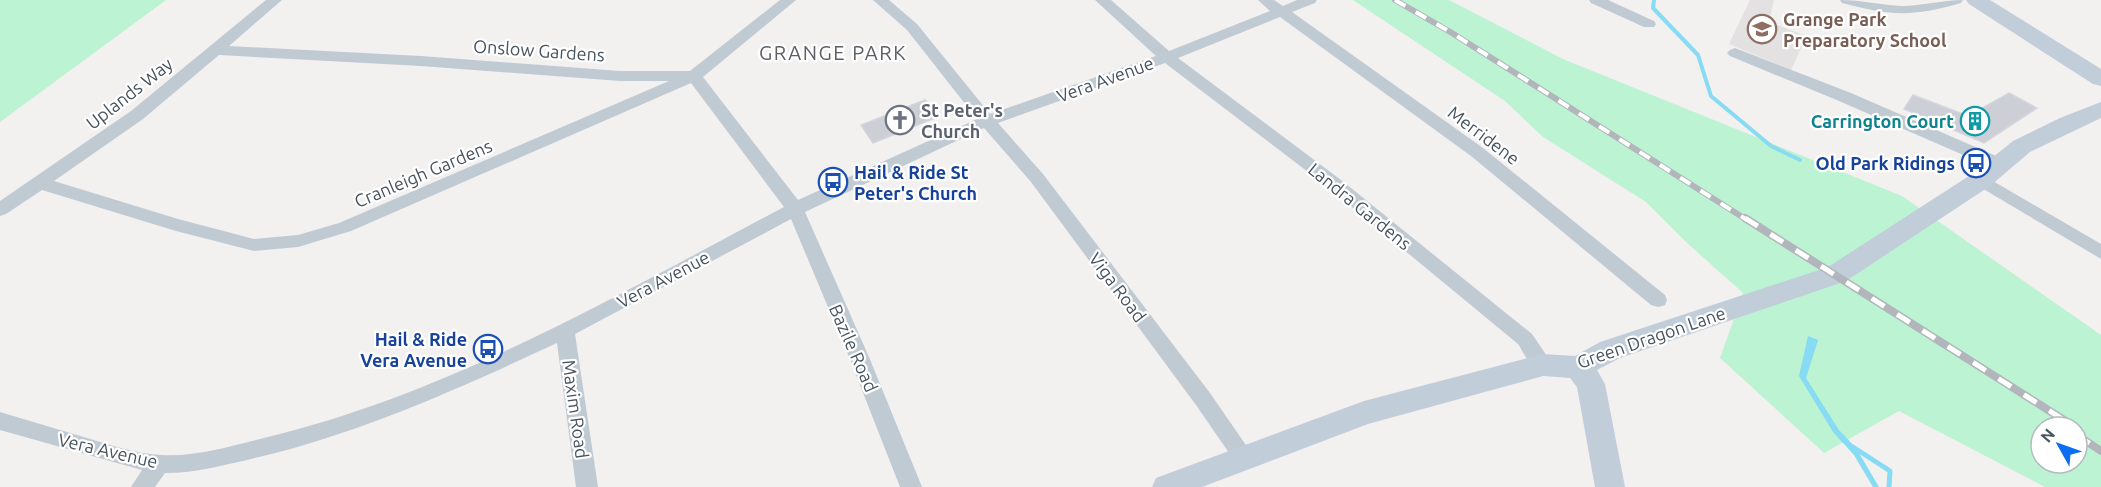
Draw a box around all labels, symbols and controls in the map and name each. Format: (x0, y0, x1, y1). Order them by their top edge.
place label: Grange Park Preparatory School (1783, 9, 1947, 50)
school or university icon: Grange Park Preparatory School (1746, 13, 1778, 45)
street label: Onslow Gardens (473, 35, 606, 65)
district label: GRANGE PARK (759, 41, 907, 64)
street label: Vera Avenue (1054, 52, 1156, 106)
street label: Uplands Way (82, 53, 176, 133)
place label: St Peter's Church (921, 100, 1003, 141)
street label: Merridene (1444, 102, 1524, 168)
church icon: St Peter's Church (884, 104, 916, 136)
building icon: Carrington Court (1959, 105, 1991, 137)
place label: Carrington Court (1811, 111, 1954, 131)
street label: Cranleigh Gardens (351, 135, 495, 211)
bus stop icon: Old Park Ridings (1960, 147, 1992, 179)
place label: Old Park Ridings (1815, 153, 1955, 173)
street label: Landra Gardens (1305, 159, 1415, 254)
place label: Hail & Ride St Peter's Church (854, 162, 977, 203)
bus stop icon: Hail & Ride St Peter's Church (817, 166, 849, 198)
street label: Vera Avenue (613, 246, 713, 312)
street label: Viga Road (1085, 248, 1151, 326)
street label: Bazile Road (826, 301, 882, 395)
street label: Green Dragon Lane (1574, 302, 1728, 372)
place label: Hail & Ride Vera Avenue (360, 329, 467, 370)
bus stop icon: Hail & Ride Vera Avenue (472, 333, 504, 365)
street label: Maxim Road (559, 358, 593, 460)
north arrow (2029, 415, 2089, 475)
text: N (2037, 425, 2058, 446)
street label: Vera Avenue (56, 429, 160, 471)

